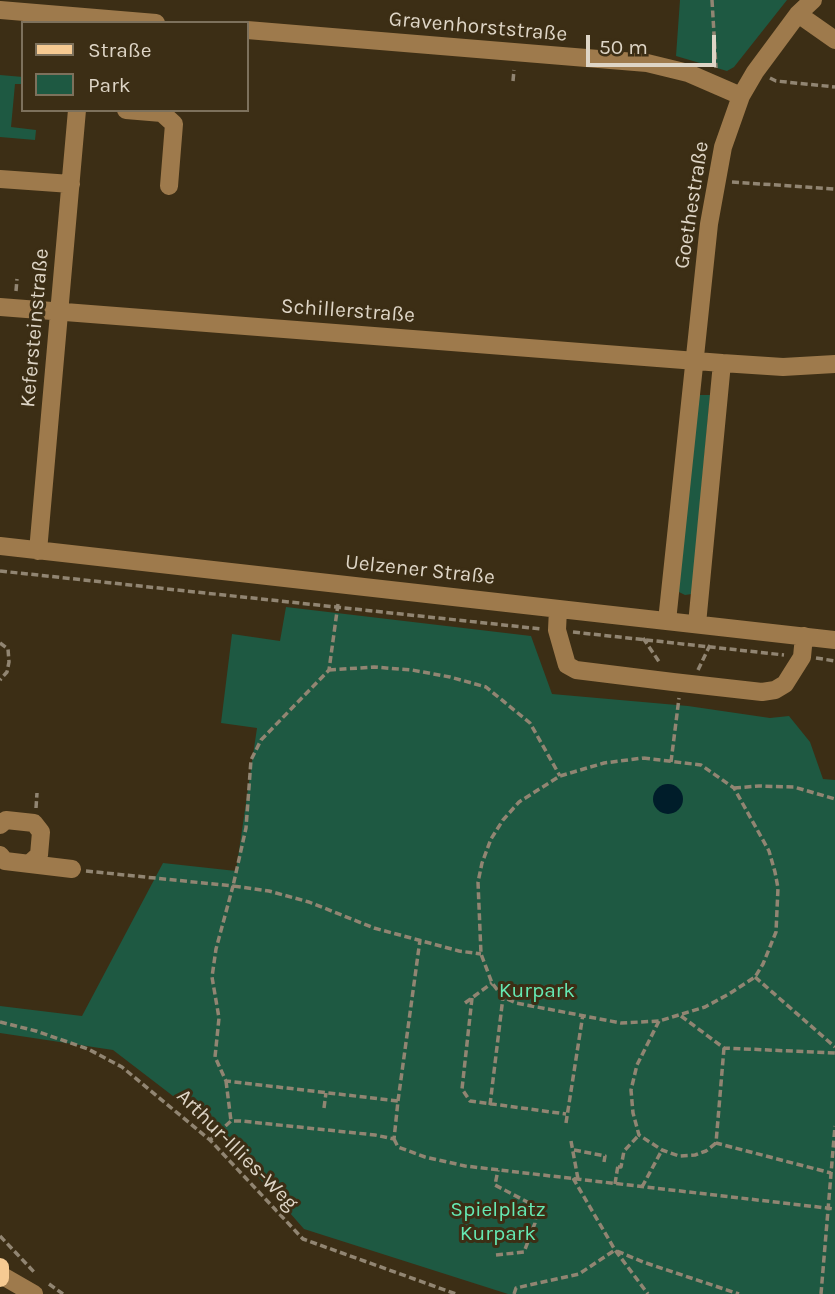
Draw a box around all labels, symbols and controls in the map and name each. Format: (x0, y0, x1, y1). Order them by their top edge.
street label: Gravenhorststraße (388, 7, 568, 47)
legend (21, 21, 248, 112)
scale bar (590, 21, 720, 65)
text: 50 m (599, 35, 648, 59)
text: Straße (88, 38, 151, 62)
text: Park (88, 73, 131, 97)
street label: Goethestraße (669, 139, 715, 271)
street label: Kefersteinstraße (15, 247, 55, 409)
street label: Schillerstraße (280, 294, 416, 328)
street label: Uelzener Straße (344, 550, 496, 590)
park label: Kurpark (499, 978, 575, 1004)
street label: Arthur-Illies-Weg (171, 1084, 303, 1216)
park label: Spielplatz Kurpark (450, 1197, 546, 1247)

